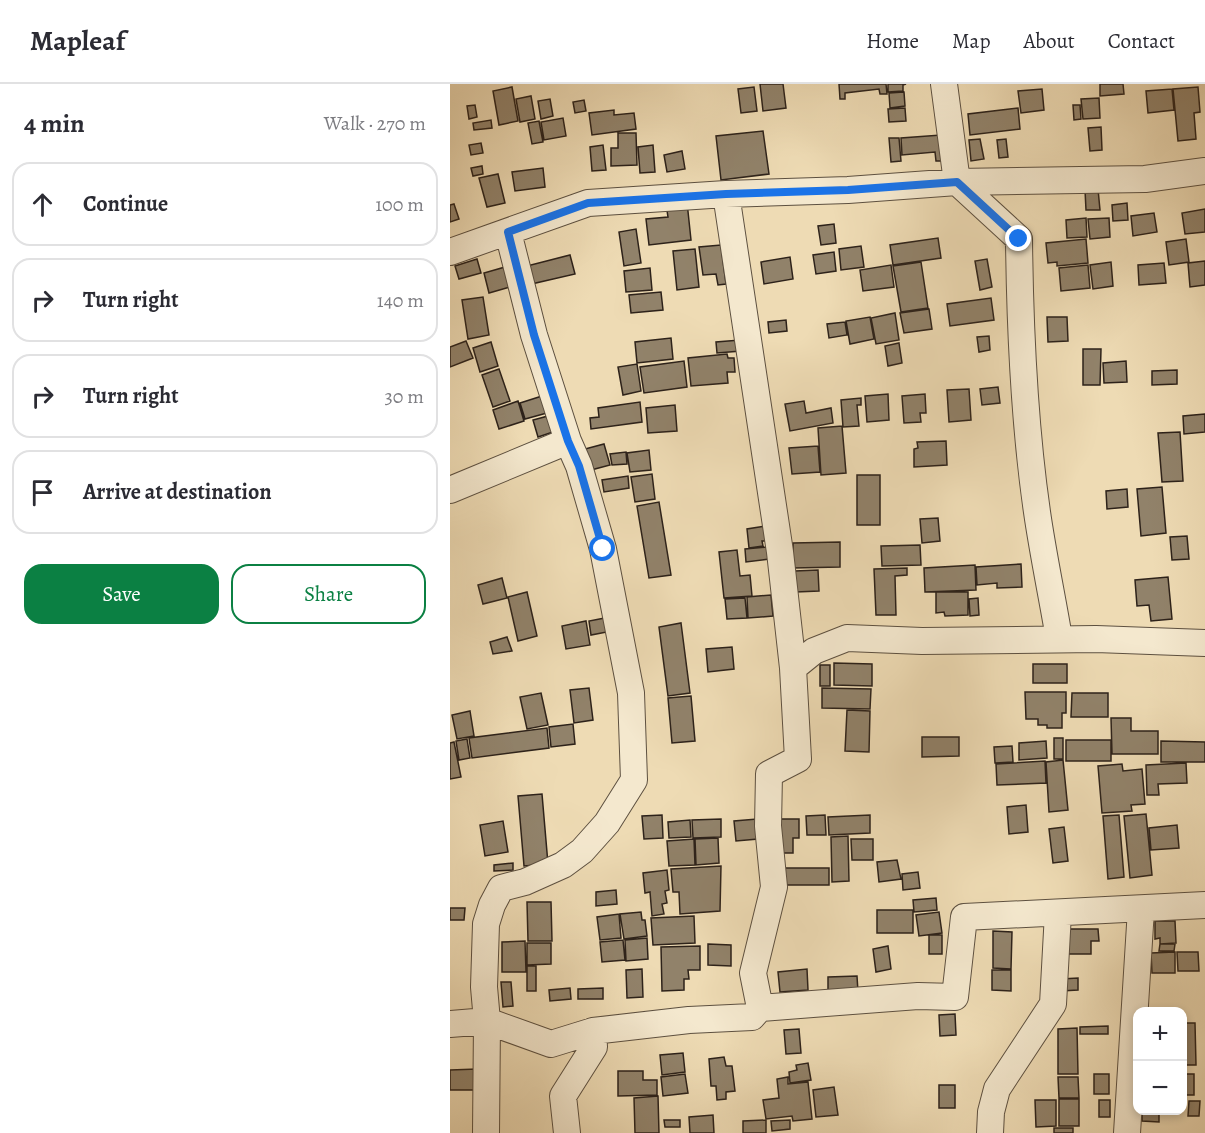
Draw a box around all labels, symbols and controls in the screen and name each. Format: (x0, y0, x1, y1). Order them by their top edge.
text: Mapleaf (30, 22, 125, 60)
text: Home (866, 27, 919, 55)
text: Map (952, 27, 990, 55)
text: About (1023, 27, 1075, 55)
text: Contact (1108, 27, 1175, 55)
text: 4 min (24, 106, 85, 141)
text: Walk · 270 m (324, 110, 426, 137)
icon: ahead (26, 188, 59, 221)
text: Continue (83, 189, 168, 219)
text: 100 m (375, 191, 424, 218)
route end (1005, 225, 1031, 251)
icon: right (26, 284, 59, 317)
text: Turn right (83, 285, 179, 315)
text: 140 m (377, 287, 424, 314)
icon: right (26, 380, 59, 413)
text: Turn right (83, 381, 179, 411)
text: 30 m (384, 383, 424, 410)
icon: arrive (26, 476, 59, 509)
text: Arrive at destination (83, 477, 272, 507)
route start (589, 535, 615, 561)
button: Save (24, 564, 219, 624)
button: Share (231, 564, 426, 624)
map controls (1133, 1007, 1187, 1115)
button: + (1133, 1007, 1187, 1061)
button: − (1133, 1061, 1187, 1115)

